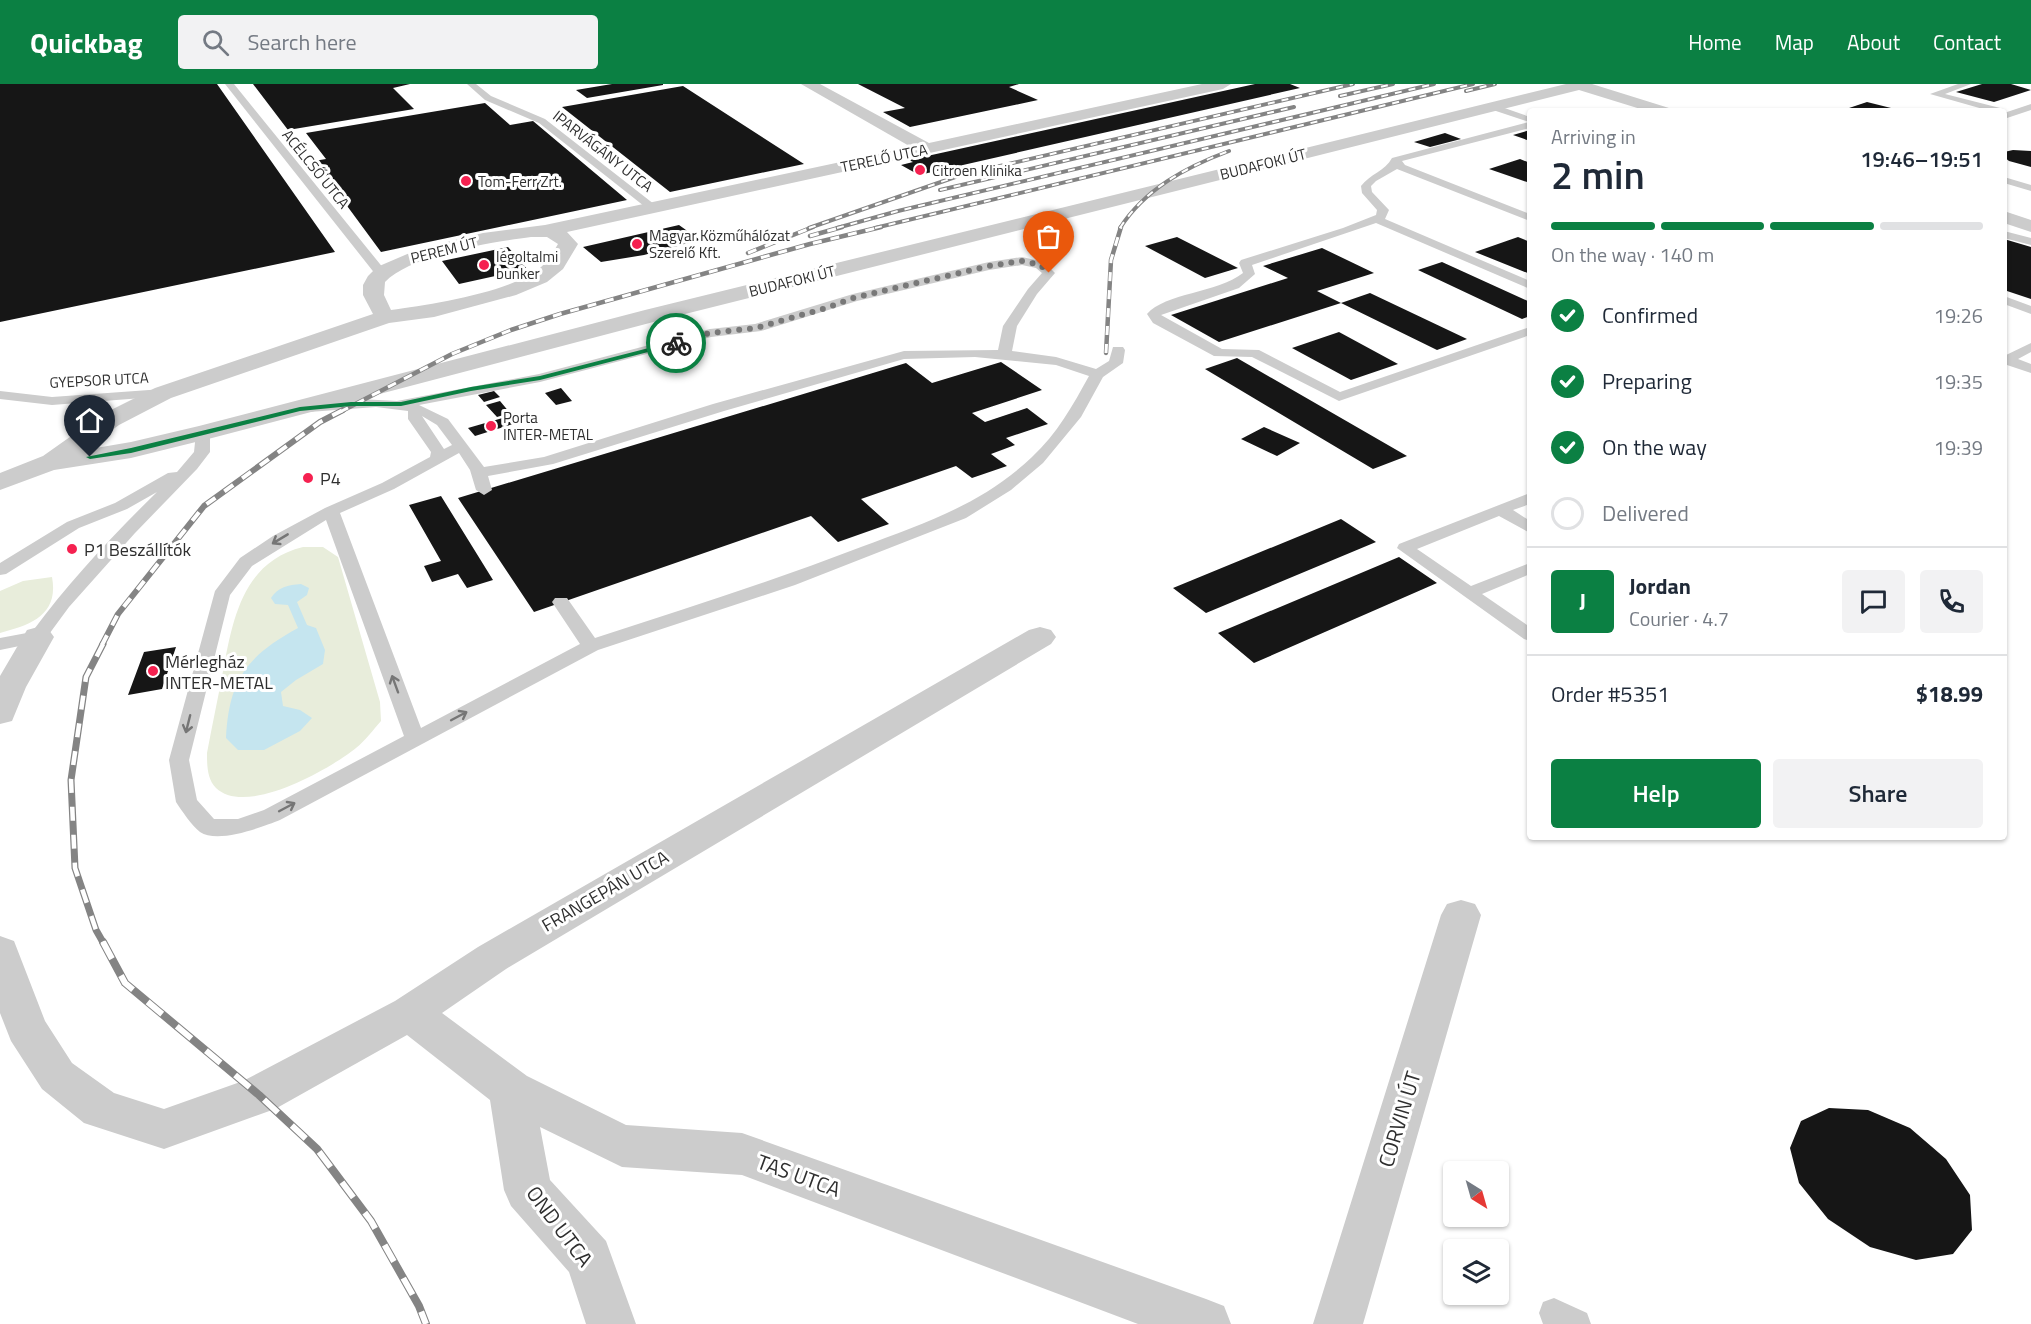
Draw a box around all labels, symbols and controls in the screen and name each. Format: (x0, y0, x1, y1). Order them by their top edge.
search box (178, 15, 598, 69)
text: Quickbag (30, 21, 142, 64)
text: Search here (247, 25, 357, 59)
icon: search (199, 26, 232, 59)
text: Home (1688, 26, 1742, 58)
text: Map (1775, 26, 1814, 58)
text: About (1847, 26, 1900, 58)
text: Contact (1933, 26, 2001, 58)
street label: IPARVÁGÁNY UTCA (548, 105, 658, 197)
text: Arriving in (1551, 121, 1636, 152)
street label: ACÉLCSŐ UTCA (277, 124, 355, 214)
street label: TERELŐ UTCA (838, 138, 930, 178)
street label: BUDAFOKI ÚT (1218, 142, 1309, 186)
text: 19:46–19:51 (1860, 142, 1983, 176)
text: 2 min (1551, 145, 1645, 204)
place label: Citroen Klinika (932, 159, 1022, 182)
marker: Citroen Klinika (913, 163, 927, 177)
place label: Tom-Ferr Zrt. (478, 170, 562, 193)
marker: Tom-Ferr Zrt. (459, 174, 473, 188)
pin (1023, 211, 1074, 273)
icon: bag (1032, 220, 1065, 253)
place label: Magyar Közműhálózat Szerelő Kft. (649, 224, 791, 264)
street label: PEREM ÚT (408, 231, 480, 269)
marker: Magyar Közműhálózat Szerelő Kft. (630, 237, 644, 251)
text: On the way · 140 m (1551, 239, 1714, 270)
place label: légoltalmi bunker (496, 245, 558, 285)
marker: légoltalmi bunker (477, 258, 491, 272)
street label: BUDAFOKI ÚT (747, 259, 838, 303)
text: Confirmed (1602, 298, 1698, 332)
icon: check (1551, 299, 1584, 332)
text: 19:26 (1934, 300, 1983, 331)
courier (646, 313, 706, 373)
icon: bike (660, 327, 693, 360)
text: Preparing (1602, 364, 1692, 398)
icon: check (1551, 365, 1584, 398)
street label: GYEPSOR UTCA (49, 366, 149, 394)
text: 19:35 (1934, 366, 1983, 397)
pin (64, 395, 115, 457)
icon: home (73, 404, 106, 437)
place label: Porta INTER-METAL (503, 406, 593, 446)
marker: Porta INTER-METAL (484, 419, 498, 433)
text: On the way (1602, 430, 1707, 464)
icon: check (1551, 431, 1584, 464)
text: 19:39 (1934, 432, 1983, 463)
place label: P4 (320, 465, 341, 492)
marker: P4 (301, 471, 315, 485)
text: Delivered (1602, 496, 1689, 530)
one-way arrow (272, 534, 289, 546)
place label: P1 Beszállítók (84, 536, 192, 563)
marker: P1 Beszállítók (65, 542, 79, 556)
text: Jordan (1629, 569, 1691, 603)
button: chat (1842, 570, 1905, 633)
button: phone (1920, 570, 1983, 633)
text: J (1579, 584, 1586, 618)
text: Courier · 4.7 (1629, 603, 1729, 634)
place label: Mérlegház INTER-METAL (165, 648, 273, 696)
marker: Mérlegház INTER-METAL (146, 664, 160, 678)
one-way arrow (389, 675, 400, 694)
text: Order #5351 (1551, 677, 1670, 711)
text: $18.99 (1916, 677, 1983, 711)
one-way arrow (450, 710, 467, 722)
one-way arrow (181, 714, 193, 733)
button: Help (1551, 759, 1761, 828)
button: Share (1773, 759, 1983, 828)
one-way arrow (278, 801, 295, 813)
street label: FRANGEPÁN UTCA (536, 844, 674, 938)
street label: CORVIN ÚT (1369, 1067, 1429, 1171)
street label: TAS UTCA (753, 1145, 846, 1205)
north arrow (1443, 1161, 1509, 1227)
map controls (1443, 1161, 1509, 1305)
street label: OND UTCA (519, 1179, 601, 1274)
button: layers (1443, 1239, 1509, 1305)

